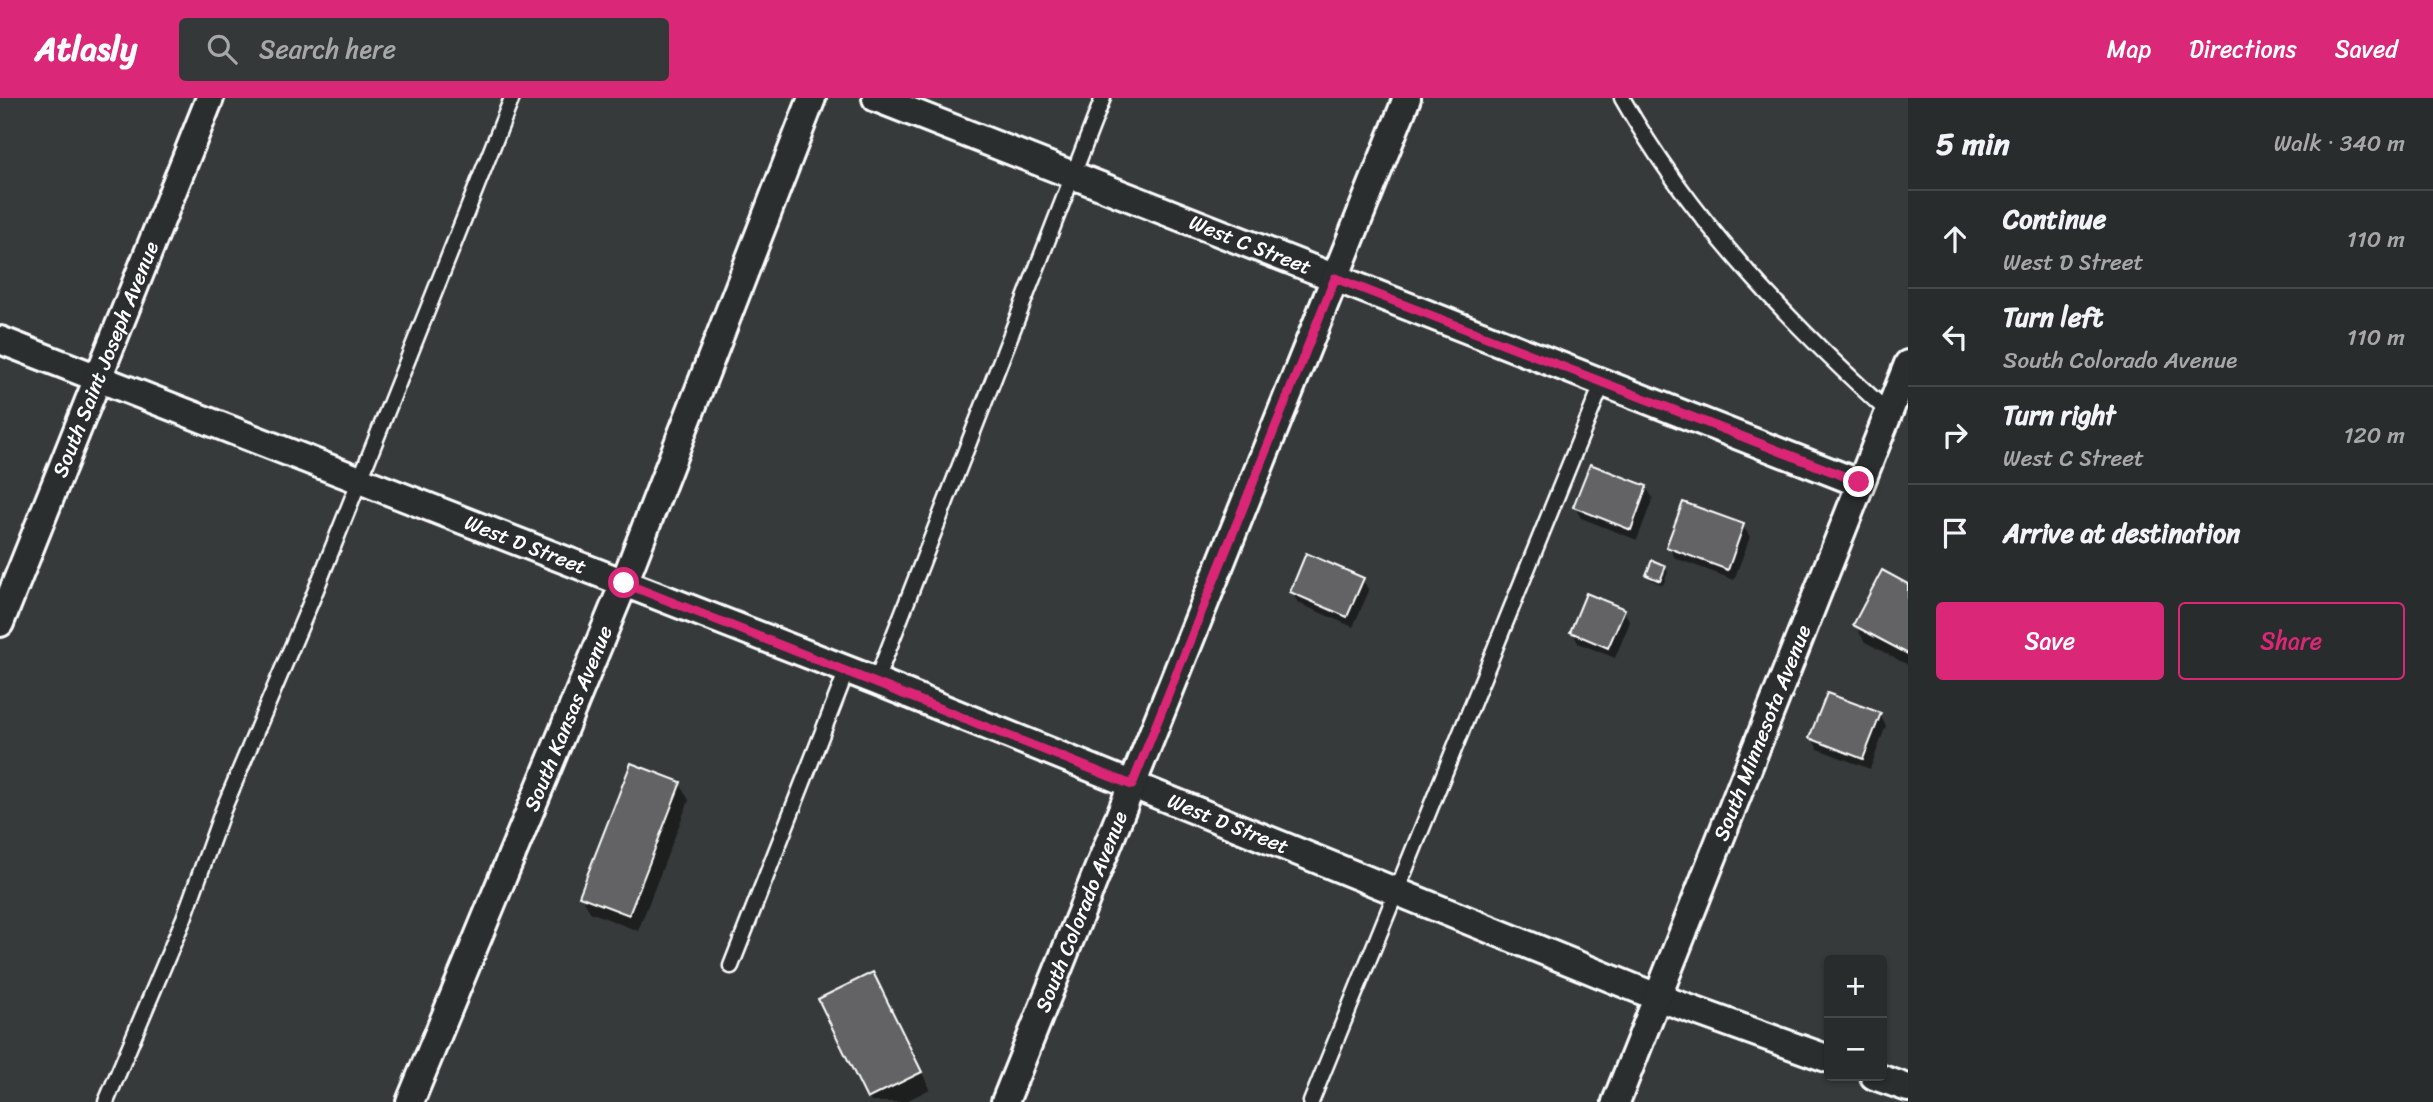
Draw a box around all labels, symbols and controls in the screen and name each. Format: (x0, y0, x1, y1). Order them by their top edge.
search box (179, 18, 669, 81)
text: Atlasly (35, 20, 137, 78)
text: Search here (259, 26, 396, 72)
text: Map (2107, 28, 2151, 70)
text: Directions (2189, 28, 2297, 70)
text: Saved (2335, 28, 2398, 70)
icon: search (203, 30, 241, 68)
text: 5 min (1936, 117, 2010, 171)
text: Walk · 340 m (2274, 123, 2405, 164)
text: Continue (2003, 196, 2106, 242)
street label: West C Street (1183, 203, 1317, 286)
text: 110 m (2347, 219, 2405, 260)
icon: ahead (1936, 220, 1974, 258)
street label: South Saint Joseph Avenue (41, 236, 170, 483)
text: West D Street (2003, 242, 2144, 283)
text: Turn left (2003, 294, 2103, 340)
text: 110 m (2347, 317, 2405, 358)
icon: left (1936, 318, 1974, 356)
text: South Colorado Avenue (2003, 340, 2237, 381)
text: Turn right (2003, 392, 2116, 438)
text: 120 m (2344, 415, 2405, 456)
icon: right (1936, 416, 1974, 454)
text: West C Street (2003, 438, 2144, 479)
route end (1843, 466, 1874, 497)
street label: West D Street (459, 504, 592, 586)
text: Arrive at destination (2003, 510, 2240, 556)
icon: arrive (1936, 514, 1974, 552)
route start (608, 567, 639, 598)
button: Save (1936, 602, 2164, 680)
button: Share (2178, 602, 2405, 680)
street label: South Kansas Avenue (513, 619, 624, 817)
street label: South Minnesota Avenue (1702, 619, 1822, 847)
street label: West D Street (1162, 782, 1295, 865)
street label: South Colorado Avenue (1024, 805, 1139, 1018)
map controls (1824, 955, 1887, 1081)
button: + (1824, 955, 1887, 1018)
button: − (1824, 1018, 1887, 1081)

